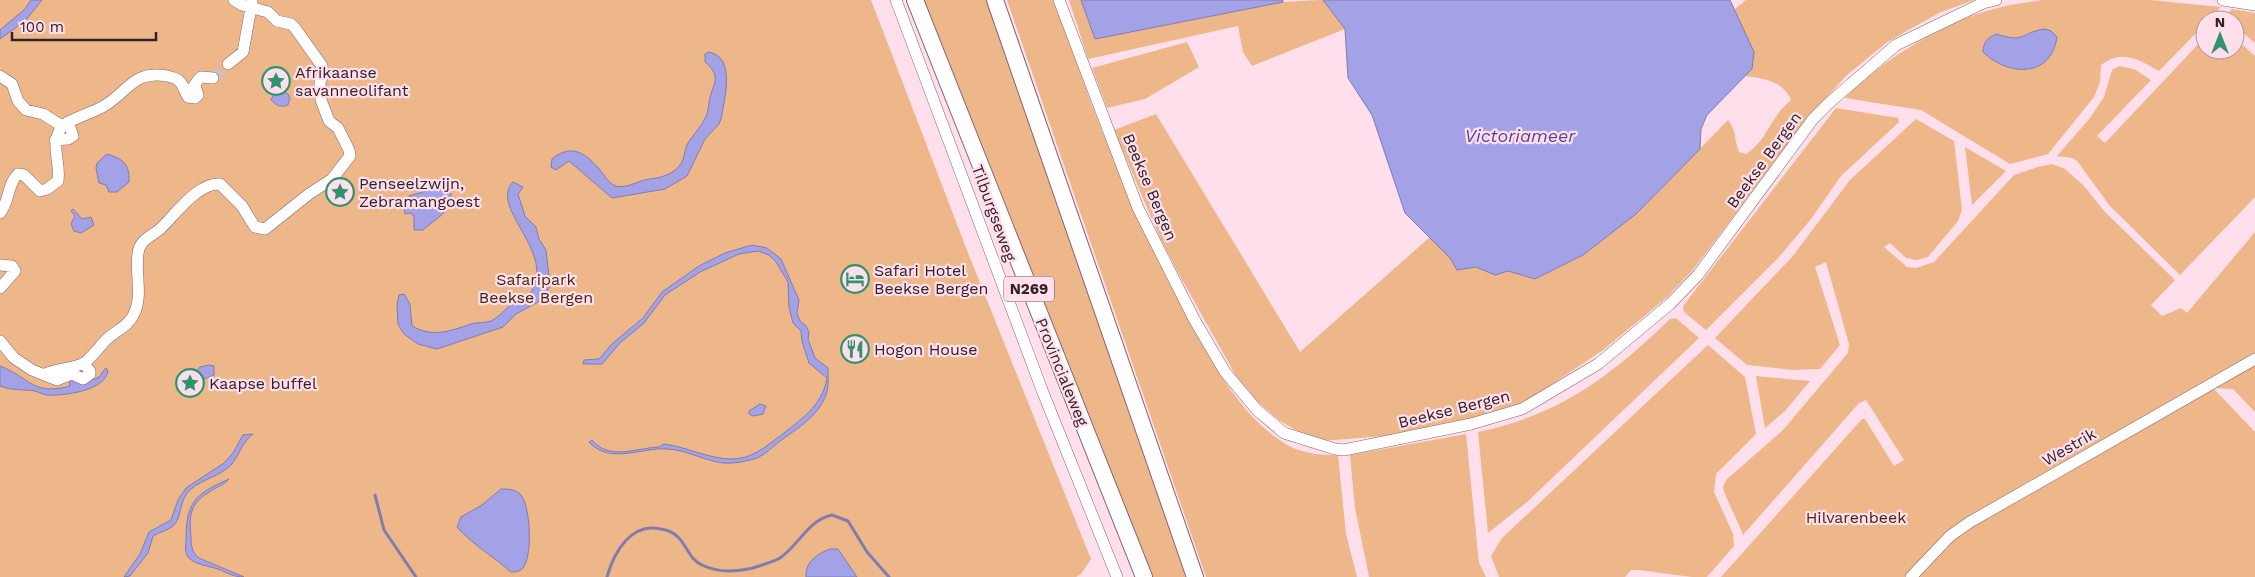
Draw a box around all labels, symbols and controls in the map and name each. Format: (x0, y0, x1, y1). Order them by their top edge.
scale bar (12, 10, 156, 42)
north arrow (2195, 10, 2245, 60)
text: N (2215, 14, 2225, 30)
text: 100 m (20, 18, 64, 36)
place label: Afrikaanse savanneolifant (295, 63, 409, 100)
place icon: Afrikaanse savanneolifant (261, 66, 291, 96)
street label: Beekse Bergen (1723, 108, 1805, 212)
water label: Victoriameer (1465, 125, 1576, 146)
street label: Beekse Bergen (1119, 131, 1181, 243)
street label: Tilburgseweg (968, 162, 1020, 264)
place label: Penseelzwijn, Zebramangoest (359, 174, 480, 211)
place icon: Penseelzwijn, Zebramangoest (325, 177, 355, 207)
place label: Safari Hotel Beekse Bergen (874, 261, 988, 298)
hotel icon: Safari Hotel Beekse Bergen (840, 264, 870, 294)
park label: Safaripark Beekse Bergen (479, 270, 593, 307)
road number: N269 (1004, 276, 1054, 302)
street label: Provincialeweg (1032, 315, 1093, 429)
restaurant icon: Hogon House (840, 334, 870, 364)
place label: Hogon House (874, 340, 977, 359)
place icon: Kaapse buffel (175, 368, 205, 398)
place label: Kaapse buffel (209, 374, 317, 393)
street label: Beekse Bergen (1396, 386, 1512, 432)
street label: Westrik (2039, 424, 2099, 470)
park label: Hilvarenbeek (1806, 508, 1906, 527)

